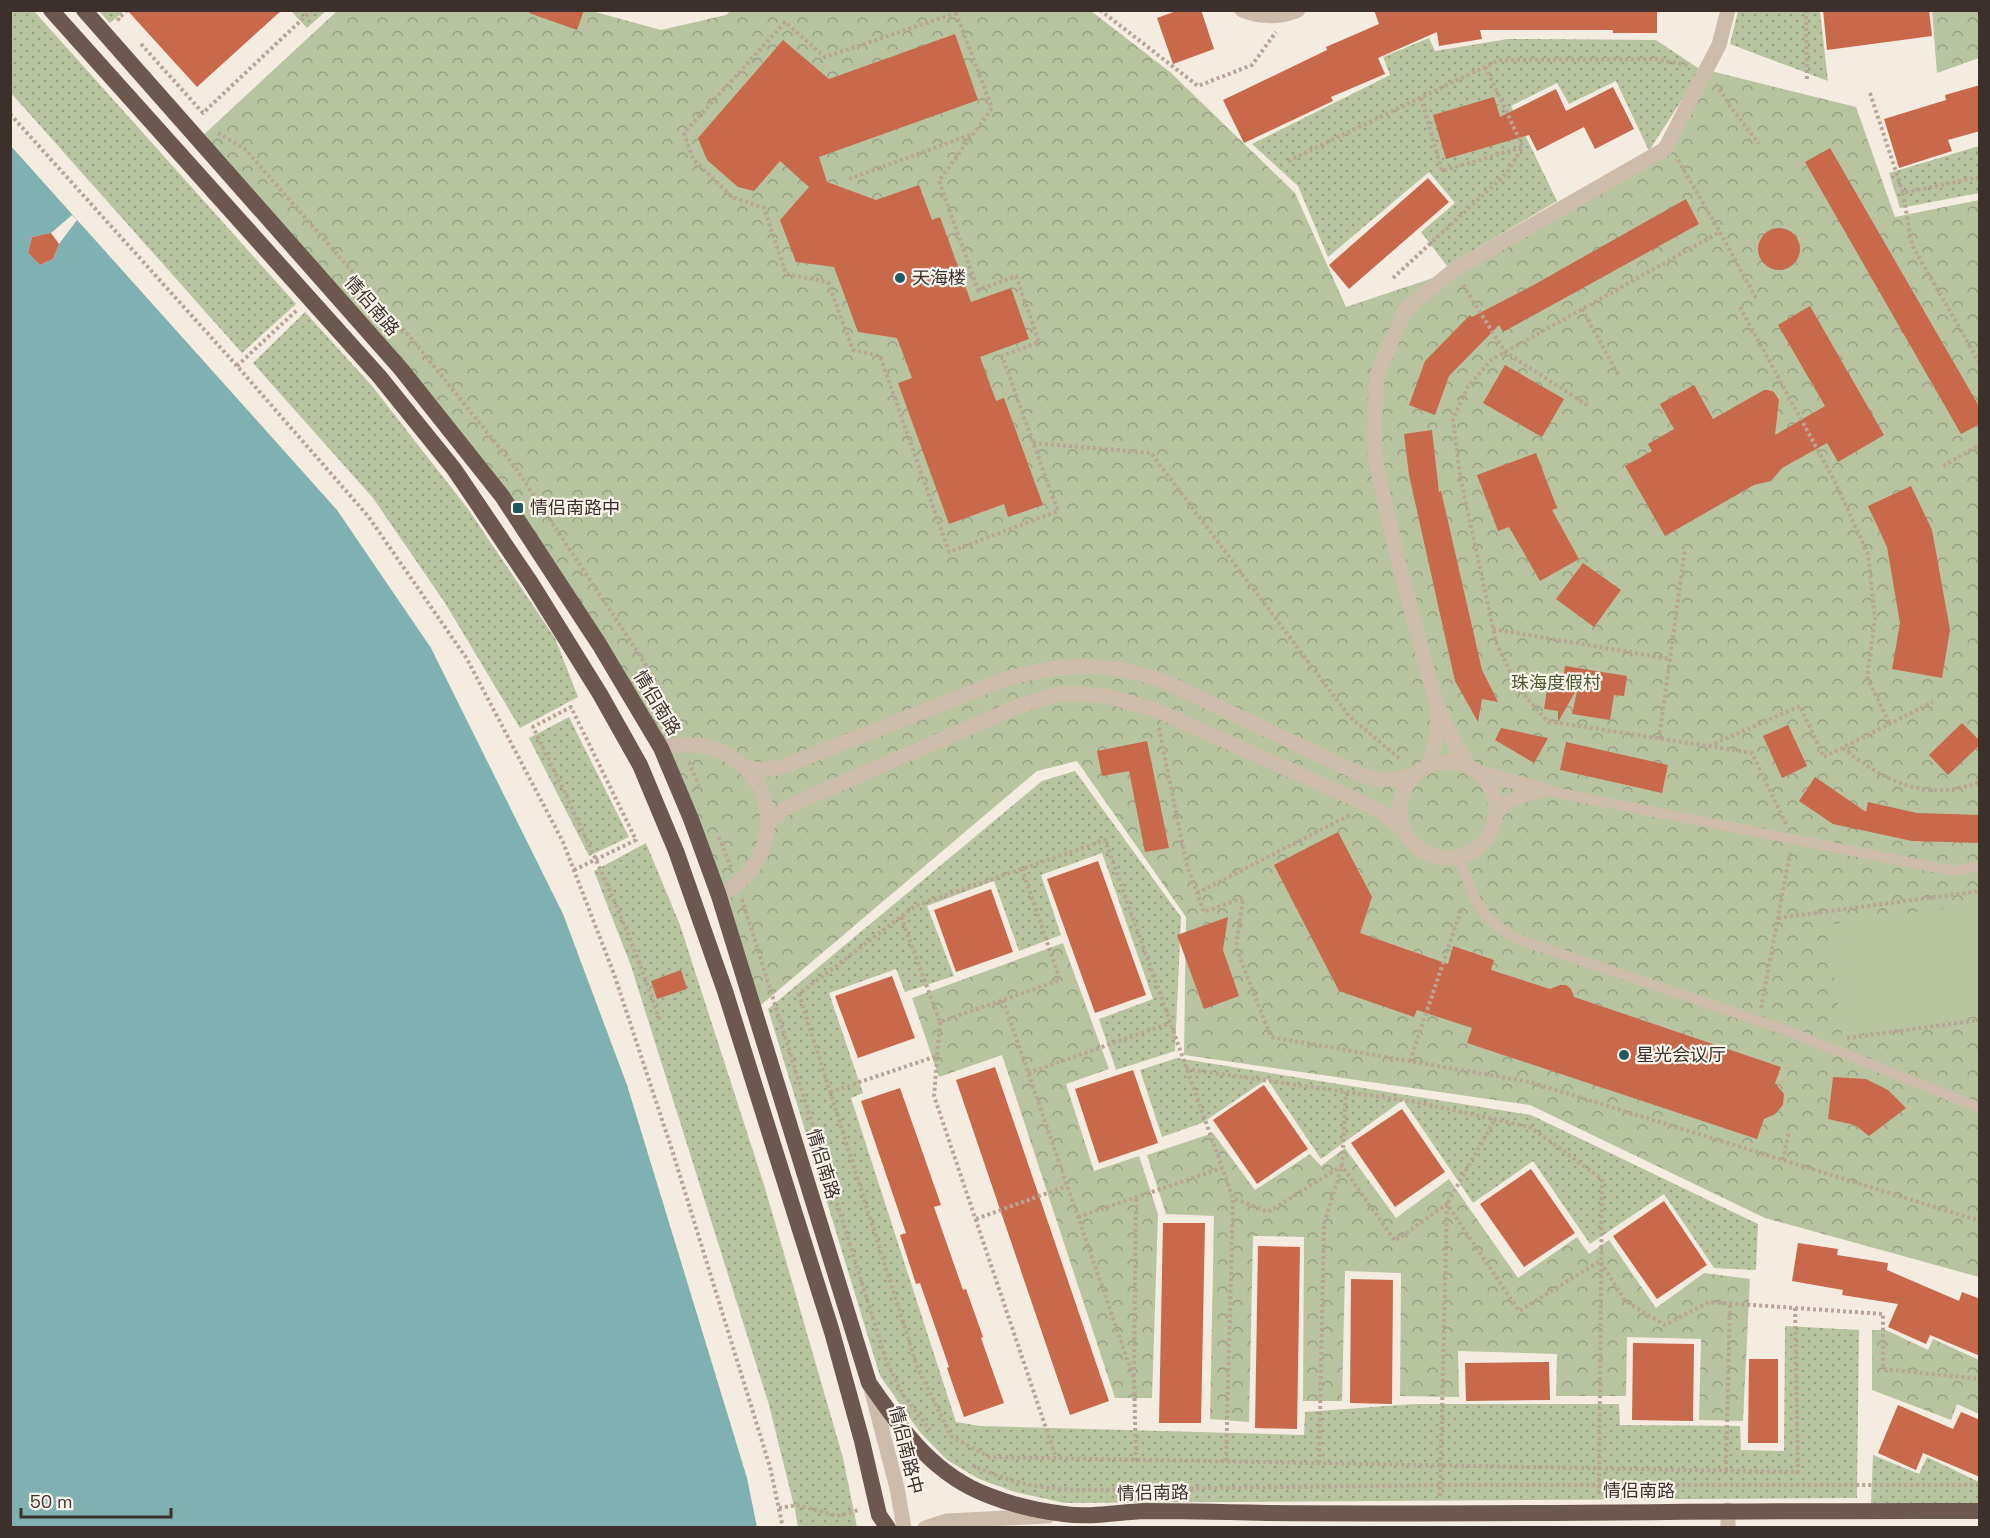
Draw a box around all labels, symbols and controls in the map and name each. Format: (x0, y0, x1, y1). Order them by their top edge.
place label: 天海楼 (912, 266, 966, 289)
street label: 情侣南路 (340, 271, 405, 340)
marker: 天海楼 (893, 271, 907, 285)
place label: 情侣南路中 (530, 496, 620, 519)
marker: 情侣南路中 (511, 501, 525, 515)
street label: 情侣南路 (629, 666, 686, 740)
park label: 珠海度假村 (1511, 671, 1601, 694)
place label: 星光会议厅 (1636, 1043, 1726, 1066)
marker: 星光会议厅 (1617, 1048, 1631, 1062)
street label: 情侣南路 (802, 1126, 845, 1202)
street label: 情侣南路中 (884, 1403, 929, 1496)
street label: 情侣南路 (1603, 1479, 1675, 1502)
street label: 情侣南路 (1117, 1480, 1189, 1505)
scale bar (21, 1481, 171, 1519)
text: 50 m (30, 1490, 72, 1513)

